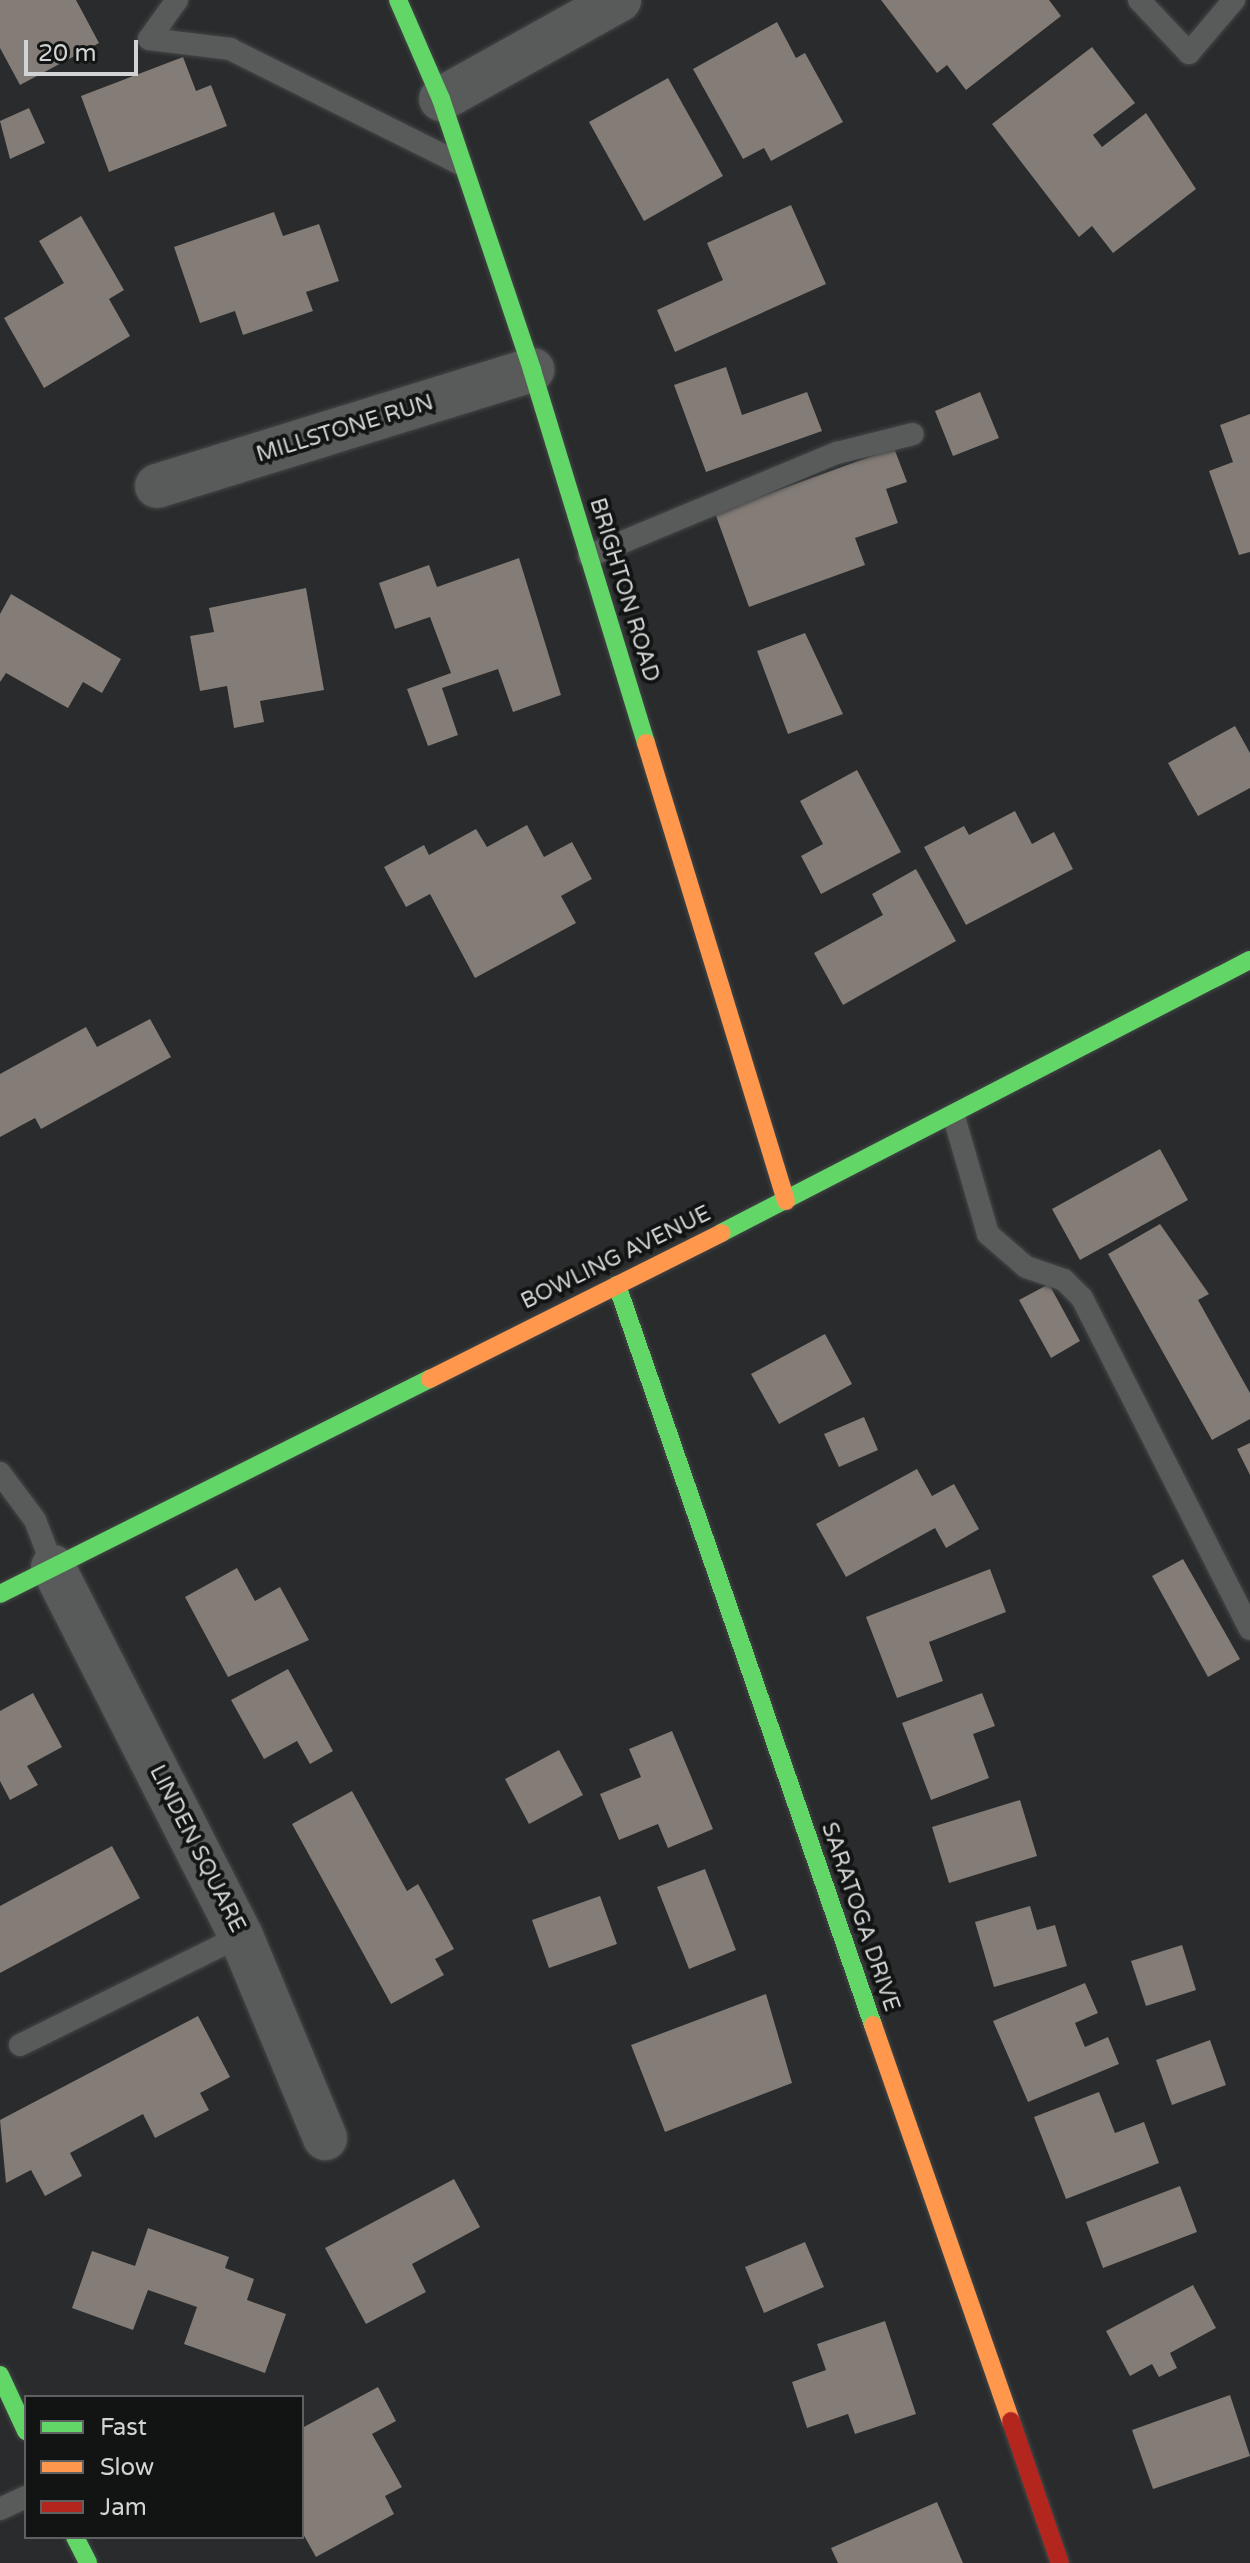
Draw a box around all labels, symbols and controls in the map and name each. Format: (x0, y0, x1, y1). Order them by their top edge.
scale bar (28, 24, 142, 74)
text: 20 m (38, 39, 96, 68)
street label: MILLSTONE RUN (253, 390, 437, 468)
street label: BRIGHTON ROAD (583, 495, 665, 685)
street label: BOWLING AVENUE (517, 1201, 715, 1315)
street label: LINDEN SQUARE (143, 1761, 251, 1937)
street label: SARATOGA DRIVE (815, 1819, 905, 2015)
legend (24, 2395, 304, 2539)
text: Fast (100, 2413, 147, 2442)
text: Slow (100, 2453, 154, 2482)
text: Jam (100, 2493, 147, 2522)

